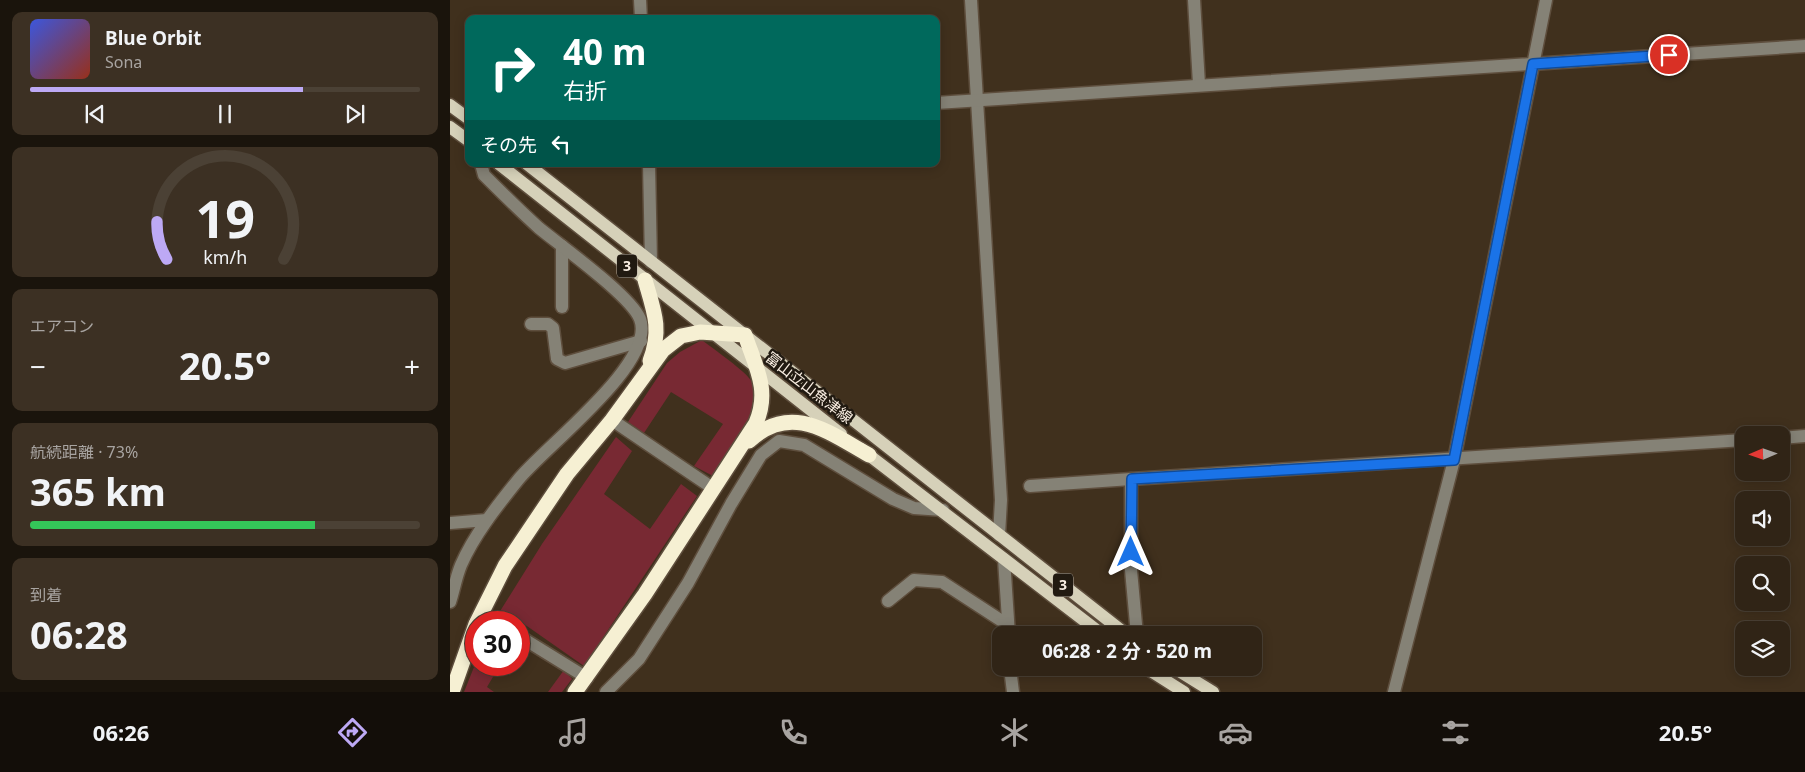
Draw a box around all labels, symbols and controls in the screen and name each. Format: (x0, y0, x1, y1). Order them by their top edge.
text: Blue Orbit (105, 25, 201, 51)
text: 40 m (563, 28, 646, 75)
pin (1648, 34, 1690, 76)
icon: right (480, 35, 545, 100)
icon: arrive (1655, 41, 1683, 69)
text: Sona (105, 51, 142, 73)
text: 右折 (563, 75, 607, 105)
icon: previous (81, 100, 109, 128)
icon: pause (211, 100, 239, 128)
icon: next (341, 100, 369, 128)
icon: left (547, 130, 575, 158)
text: その先 (480, 132, 537, 158)
text: 19 (195, 182, 255, 253)
text: km/h (203, 245, 247, 269)
road number: 3 (617, 255, 637, 278)
text: エアコン (30, 315, 94, 337)
text: 20.5° (179, 339, 271, 391)
text: − (30, 347, 46, 385)
text: + (404, 347, 420, 385)
street label: 富山立山魚津線 (762, 347, 857, 427)
north arrow (1735, 426, 1790, 481)
map controls (1735, 426, 1790, 676)
text: 航続距離 · 73% (30, 441, 138, 463)
text: 365 km (30, 465, 166, 517)
button: sound (1735, 491, 1790, 546)
position arrow (1104, 525, 1156, 577)
button: search (1735, 556, 1790, 611)
road number: 3 (1053, 574, 1073, 596)
text: 到着 (30, 584, 62, 606)
text: 06:28 (30, 608, 128, 660)
speed limit sign: 30 (465, 611, 530, 676)
button: layers (1735, 621, 1790, 676)
text: 06:28 · 2 分 · 520 m (1042, 638, 1212, 664)
icon: directions (335, 715, 370, 750)
icon: music (556, 715, 591, 750)
icon: phone (776, 715, 811, 750)
icon: climate (997, 715, 1032, 750)
icon: car (1218, 715, 1253, 750)
icon: filters (1438, 715, 1473, 750)
text: 06:26 (93, 717, 149, 747)
text: 20.5° (1659, 717, 1712, 747)

